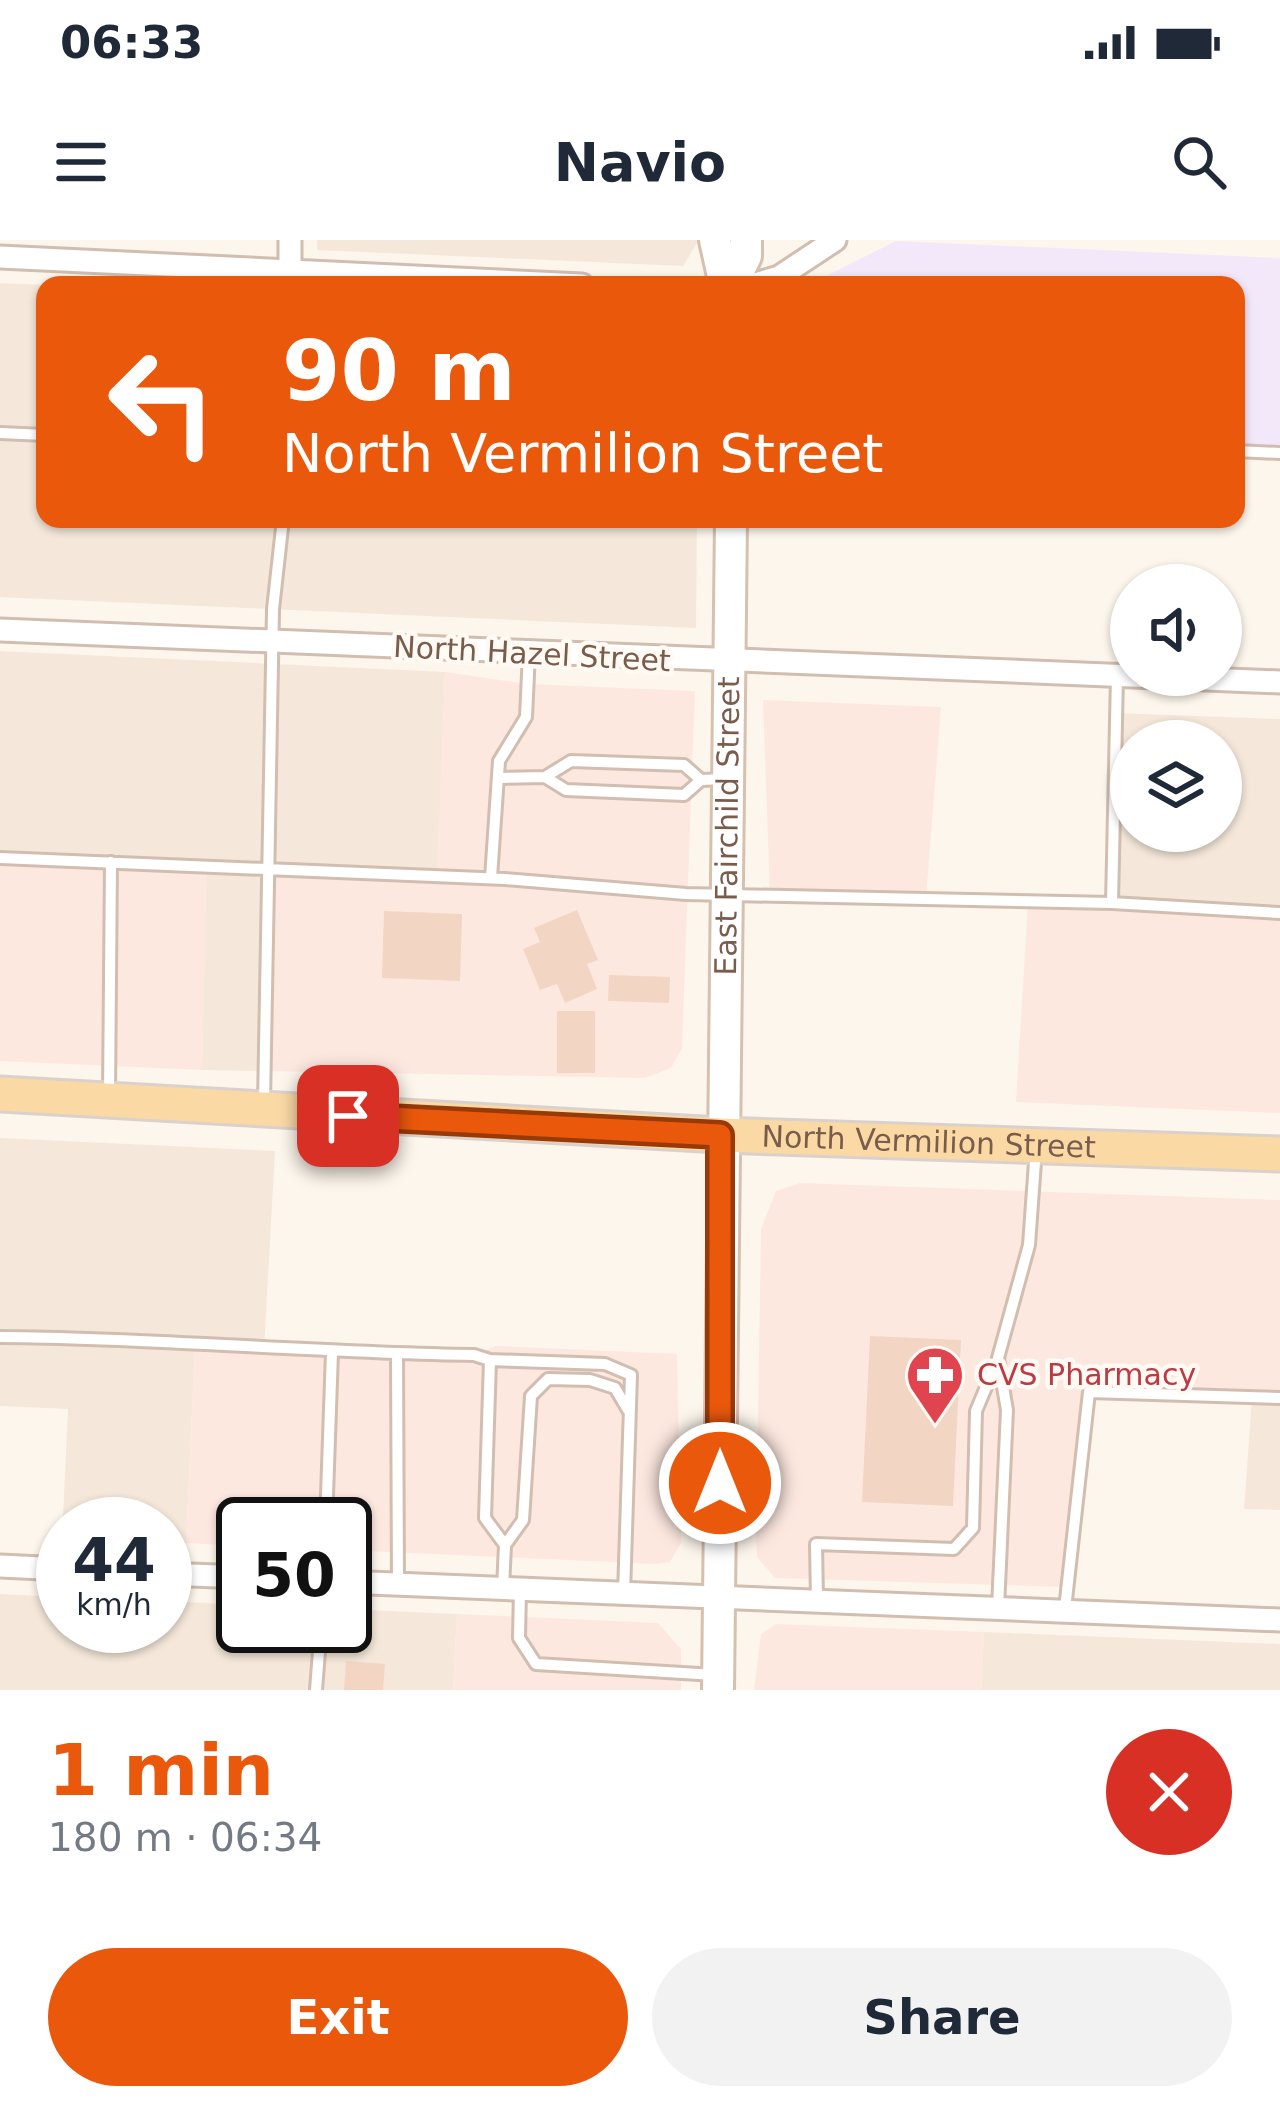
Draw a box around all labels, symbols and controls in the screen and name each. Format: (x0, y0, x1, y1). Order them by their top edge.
text: 06:33 (60, 16, 203, 69)
icon: menu (48, 129, 114, 195)
icon: search (1166, 129, 1232, 195)
text: Navio (554, 131, 726, 194)
text: 90 m (282, 322, 516, 420)
icon: left (84, 324, 240, 480)
text: North Vermilion Street (282, 422, 884, 485)
map controls (1110, 564, 1242, 852)
button: sound (1110, 564, 1242, 696)
street label: North Hazel Street (392, 629, 672, 678)
street label: East Fairchild Street (708, 676, 746, 976)
button: layers (1110, 720, 1242, 852)
pin (297, 1065, 399, 1167)
icon: arrive (315, 1083, 381, 1149)
street label: North Vermilion Street (761, 1118, 1097, 1165)
pharmacy icon: CVS Pharmacy (904, 1344, 966, 1426)
place label: CVS Pharmacy (977, 1357, 1196, 1392)
position arrow (657, 1420, 783, 1546)
speed limit sign: 50 (216, 1497, 372, 1653)
text: 44 (72, 1525, 156, 1595)
text: km/h (76, 1587, 152, 1622)
text: 1 min (48, 1728, 274, 1812)
button: close (1106, 1729, 1232, 1855)
text: 180 m · 06:34 (48, 1815, 322, 1860)
button: Exit (48, 1948, 628, 2086)
button: Share (652, 1948, 1232, 2086)

